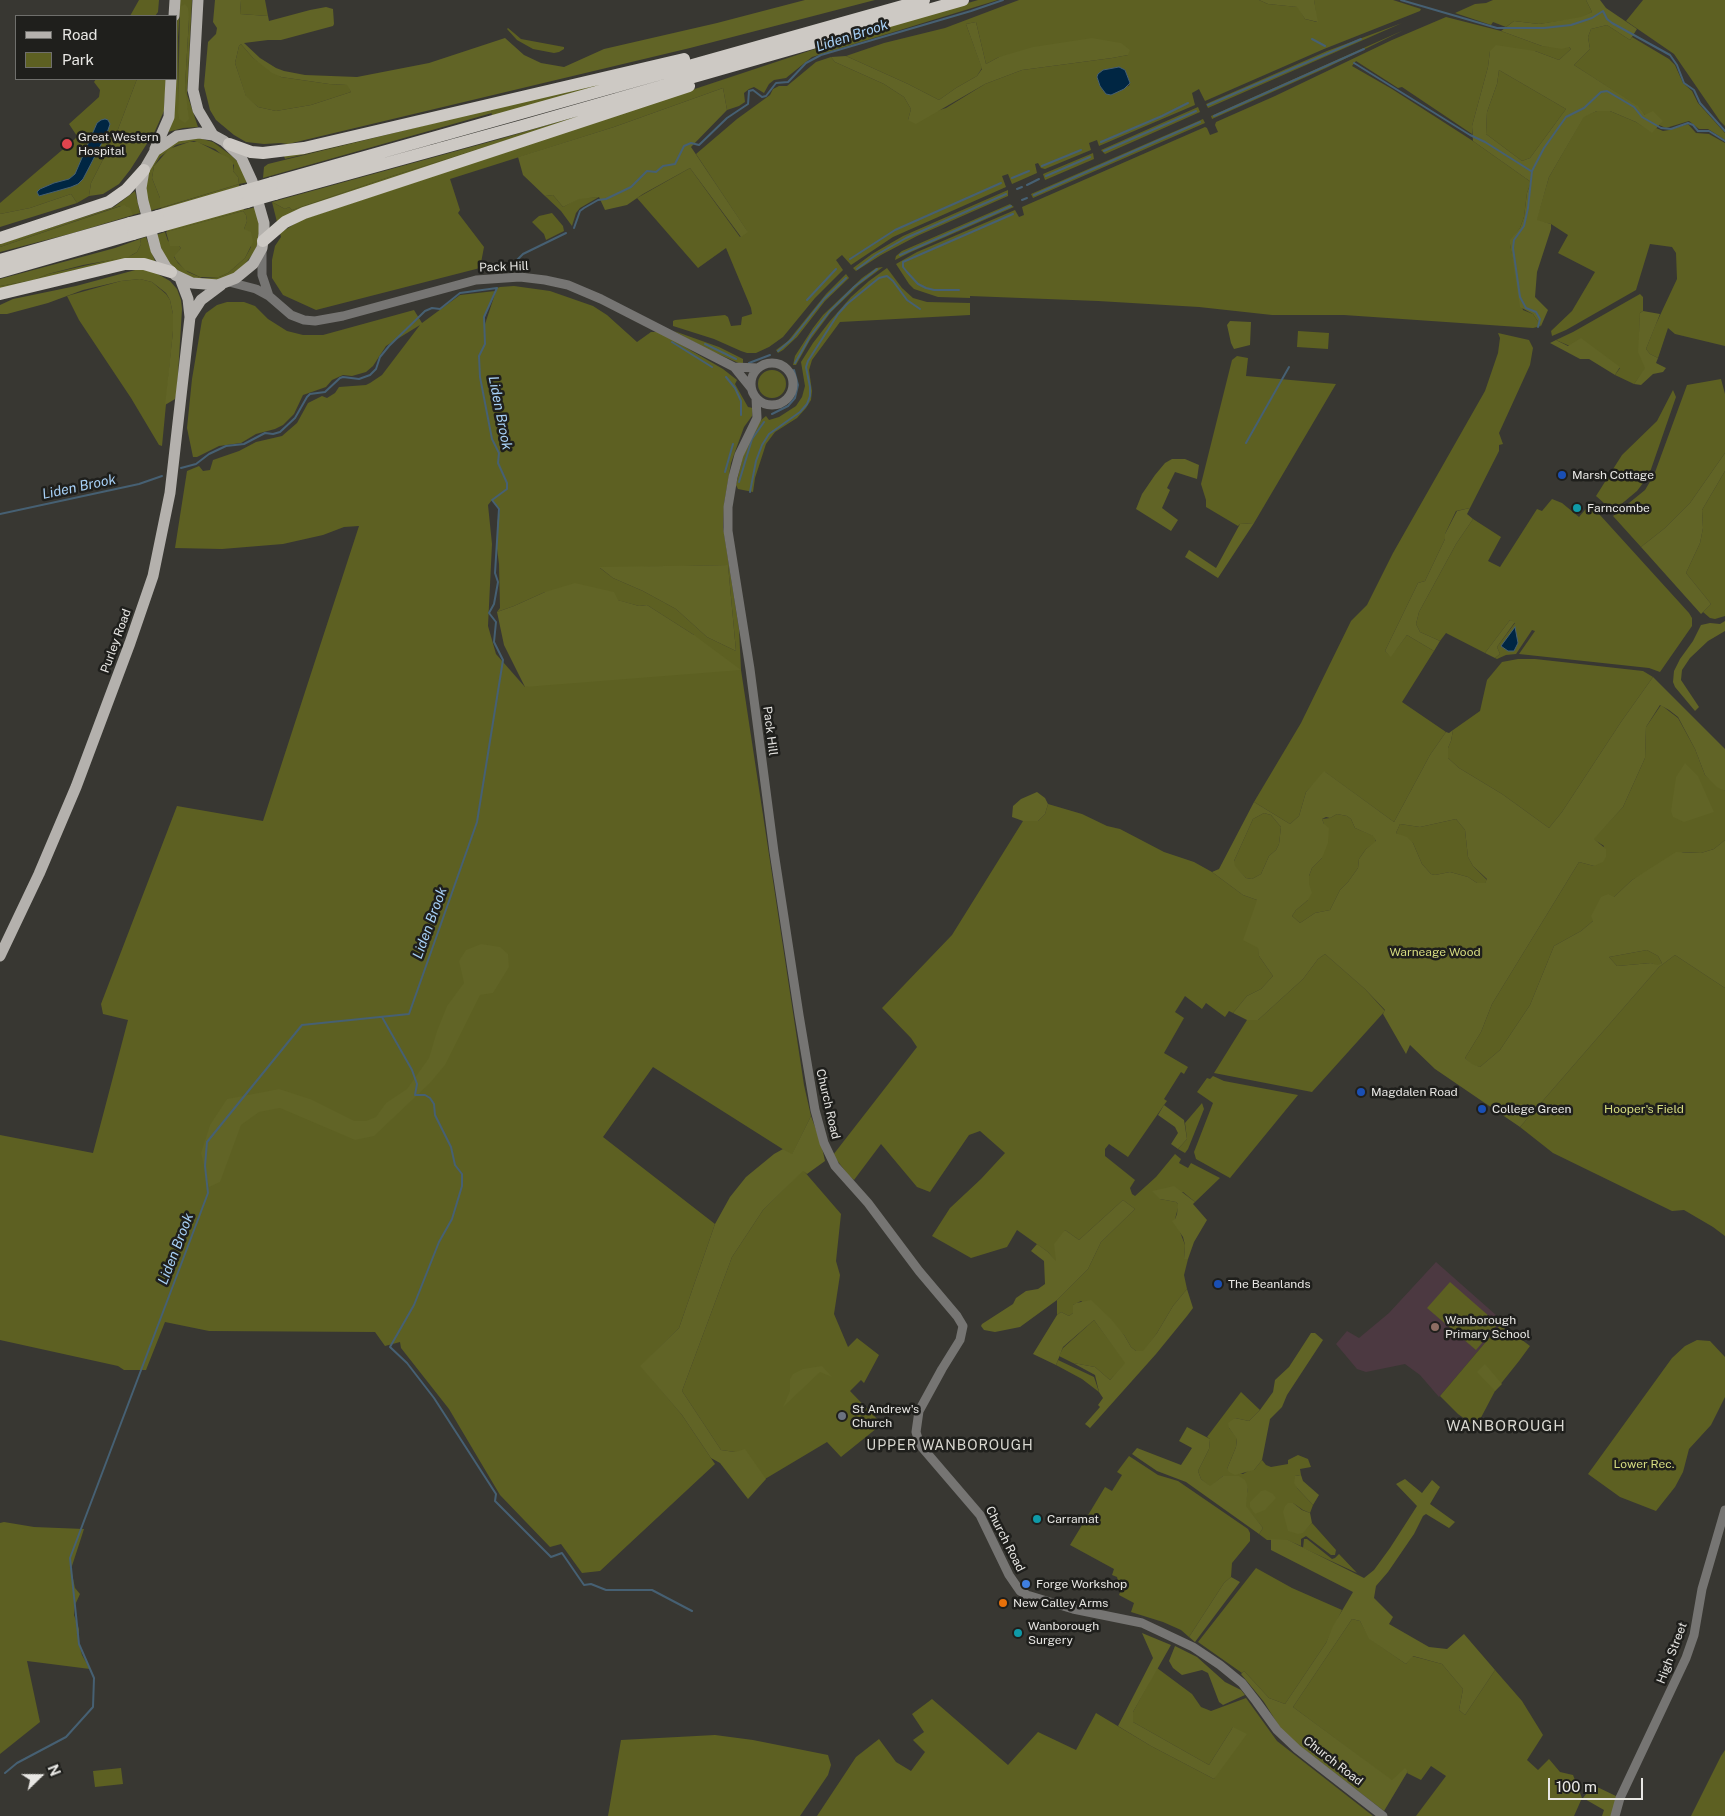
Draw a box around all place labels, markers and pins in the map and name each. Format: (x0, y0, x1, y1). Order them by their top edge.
place label: Great Western Hospital (78, 130, 159, 158)
marker: Great Western Hospital (60, 137, 74, 151)
place label: Marsh Cottage (1572, 468, 1654, 482)
marker: Marsh Cottage (1556, 469, 1568, 481)
place label: Farncombe (1587, 501, 1650, 515)
marker: Farncombe (1571, 502, 1583, 514)
place label: Magdalen Road (1371, 1085, 1458, 1099)
marker: Magdalen Road (1355, 1086, 1367, 1098)
place label: College Green (1492, 1102, 1571, 1116)
marker: College Green (1476, 1103, 1488, 1115)
place label: The Beanlands (1228, 1277, 1310, 1291)
marker: The Beanlands (1212, 1278, 1224, 1290)
place label: Wanborough Primary School (1445, 1313, 1530, 1341)
marker: Wanborough Primary School (1429, 1321, 1441, 1333)
place label: St Andrew's Church (852, 1402, 919, 1430)
marker: St Andrew's Church (836, 1410, 848, 1422)
place label: Carramat (1047, 1512, 1099, 1526)
marker: Carramat (1031, 1513, 1043, 1525)
place label: Forge Workshop (1036, 1577, 1127, 1591)
marker: Forge Workshop (1020, 1578, 1032, 1590)
place label: New Calley Arms (1013, 1596, 1108, 1610)
marker: New Calley Arms (997, 1597, 1009, 1609)
place label: Wanborough Surgery (1028, 1619, 1099, 1647)
marker: Wanborough Surgery (1012, 1627, 1024, 1639)

